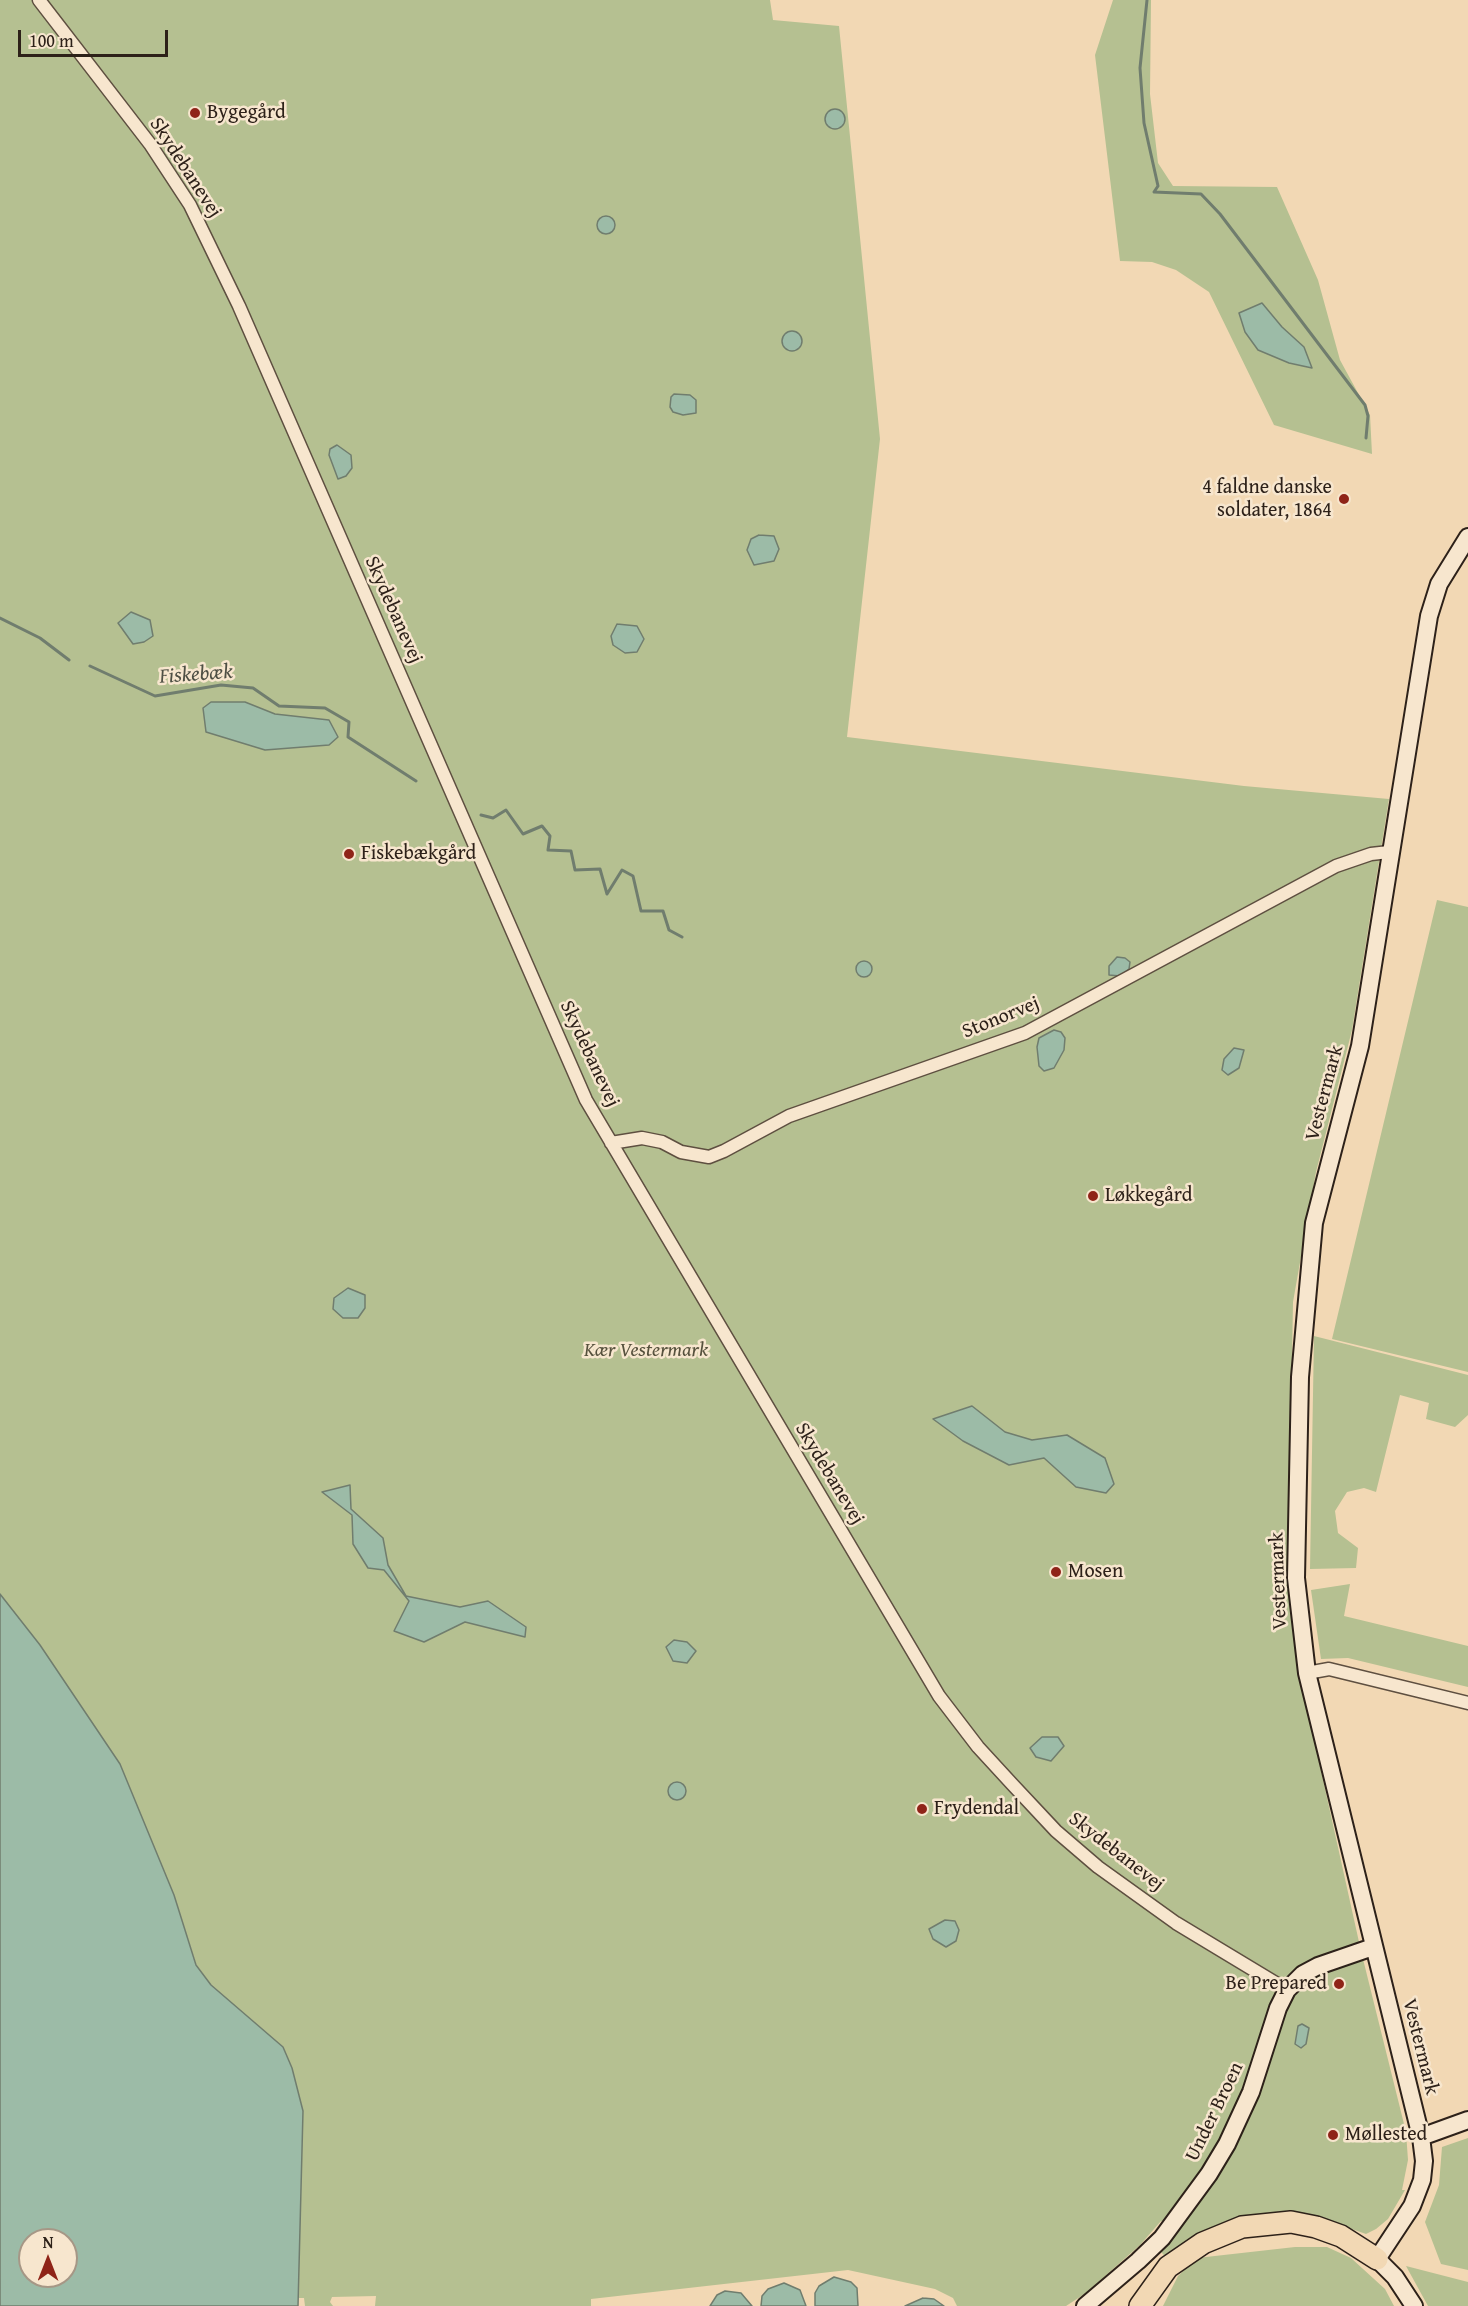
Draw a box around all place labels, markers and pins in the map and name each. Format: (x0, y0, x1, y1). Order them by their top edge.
place label: Bygegård (207, 101, 286, 125)
marker: Bygegård (188, 106, 202, 120)
place label: 4 faldne danske soldater, 1864 (1202, 476, 1332, 523)
marker: 4 faldne danske soldater, 1864 (1337, 492, 1351, 506)
place label: Fiskebækgård (361, 842, 476, 866)
marker: Fiskebækgård (342, 847, 356, 861)
place label: Løkkegård (1105, 1184, 1192, 1208)
marker: Løkkegård (1086, 1189, 1100, 1203)
place label: Mosen (1068, 1560, 1123, 1584)
marker: Mosen (1049, 1565, 1063, 1579)
place label: Frydendal (934, 1797, 1019, 1821)
marker: Frydendal (915, 1802, 929, 1816)
place label: Be Prepared (1226, 1972, 1327, 1996)
marker: Be Prepared (1332, 1977, 1346, 1991)
place label: Møllested (1345, 2123, 1427, 2147)
marker: Møllested (1326, 2128, 1340, 2142)

